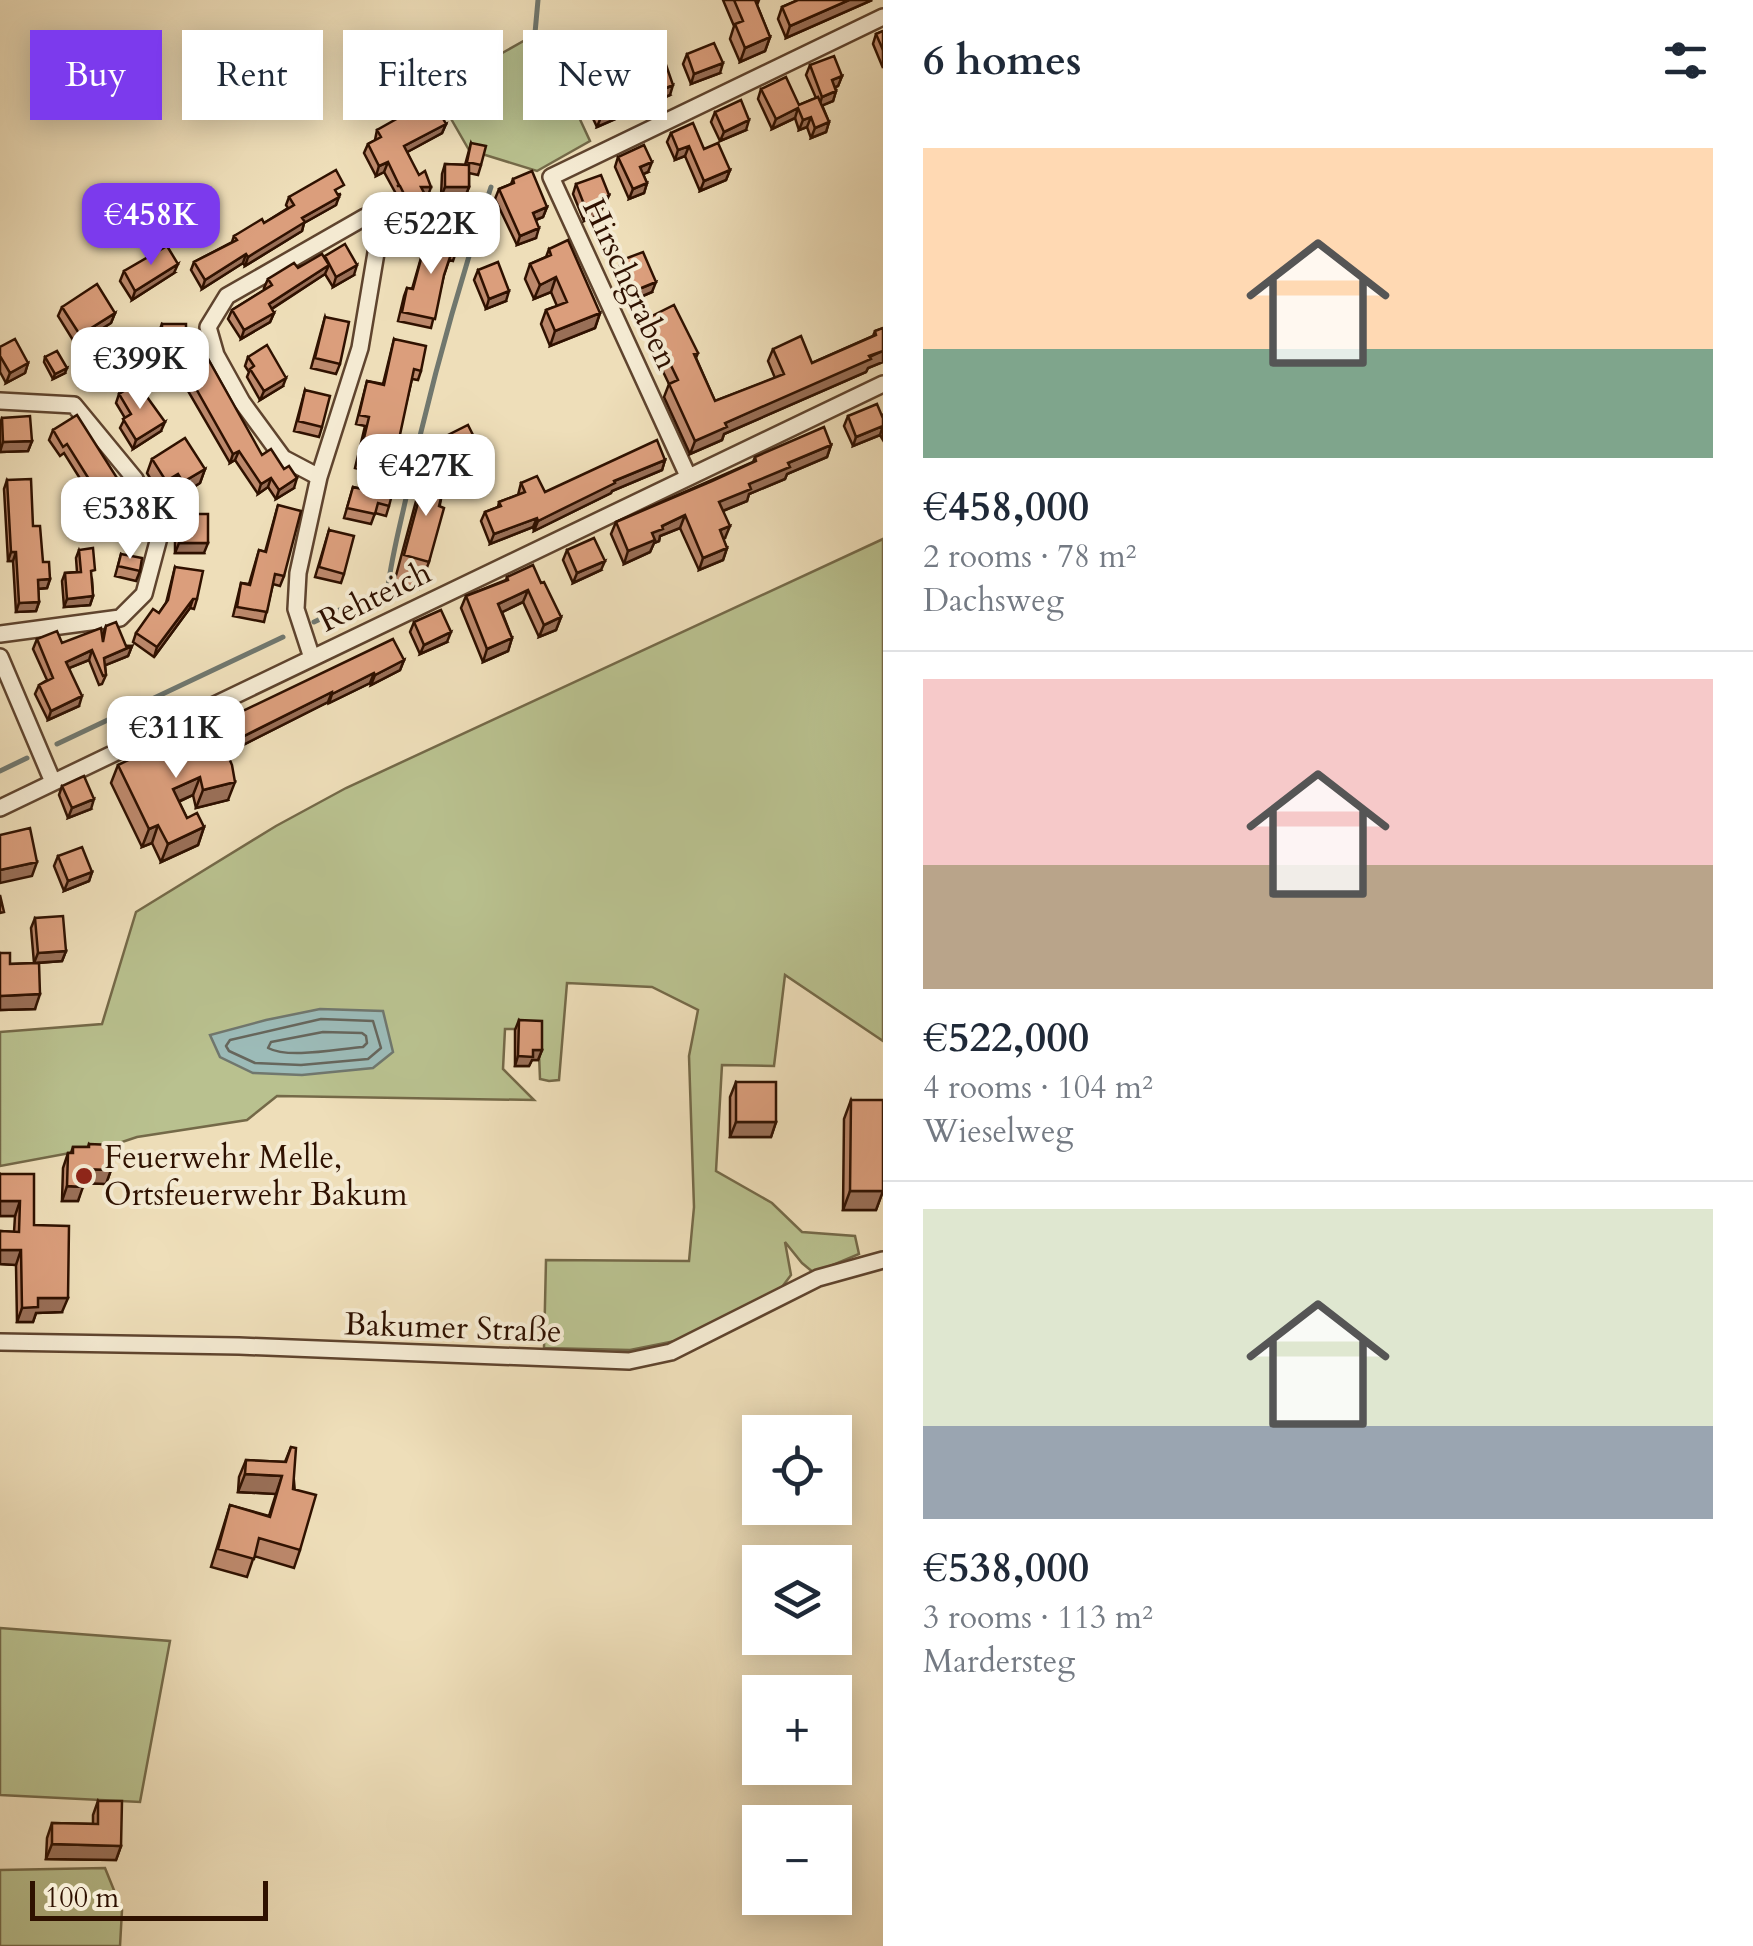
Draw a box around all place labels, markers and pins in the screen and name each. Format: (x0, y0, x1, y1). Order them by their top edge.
pin: €458K (81, 183, 221, 268)
pin: €522K (361, 192, 501, 277)
pin: €399K (70, 327, 210, 412)
pin: €427K (356, 434, 496, 519)
pin: €538K (60, 477, 200, 562)
pin: €311K (106, 696, 246, 781)
place label: Feuerwehr Melle, Ortsfeuerwehr Bakum (104, 1136, 408, 1217)
marker: Feuerwehr Melle, Ortsfeuerwehr Bakum (73, 1165, 95, 1187)

